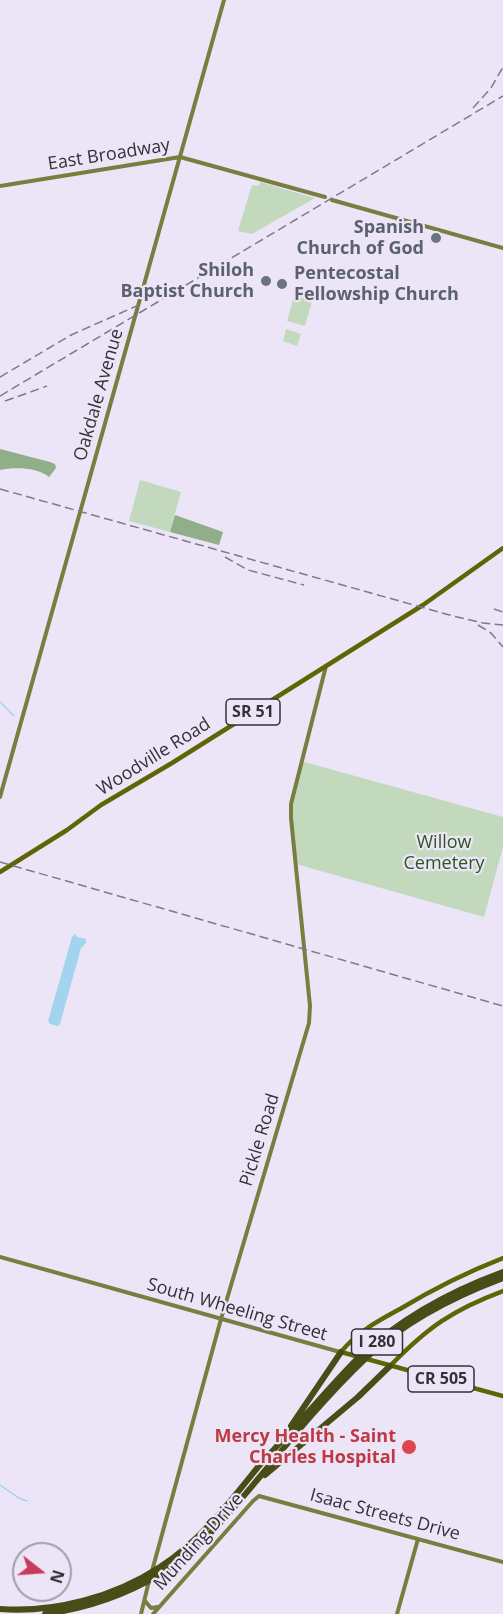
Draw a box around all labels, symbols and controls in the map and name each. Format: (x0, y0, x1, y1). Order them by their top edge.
street label: East Broadway (46, 135, 172, 175)
place label: Spanish Church of God (297, 217, 424, 260)
marker: Spanish Church of God (429, 231, 443, 245)
place label: Shiloh Baptist Church (121, 260, 254, 302)
place label: Pentecostal Fellowship Church (294, 263, 459, 306)
marker: Shiloh Baptist Church (259, 274, 273, 288)
marker: Pentecostal Fellowship Church (275, 277, 289, 291)
street label: Oakdale Avenue (70, 326, 128, 464)
road number: SR 51 (226, 699, 280, 725)
street label: Woodville Road (93, 713, 215, 801)
park label: Willow Cemetery (403, 832, 485, 874)
street label: Pickle Road (236, 1091, 284, 1189)
street label: South Wheeling Street (144, 1274, 330, 1346)
road number: I 280 (352, 1329, 403, 1355)
road number: CR 505 (408, 1366, 474, 1392)
place label: Mercy Health - Saint Charles Hospital (215, 1426, 396, 1468)
marker: Mercy Health - Saint Charles Hospital (400, 1438, 418, 1456)
street label: Isaac Streets Drive (308, 1485, 462, 1545)
street label: Munding Drive (150, 1489, 248, 1595)
north arrow (12, 1542, 72, 1602)
text: N (45, 1567, 70, 1586)

